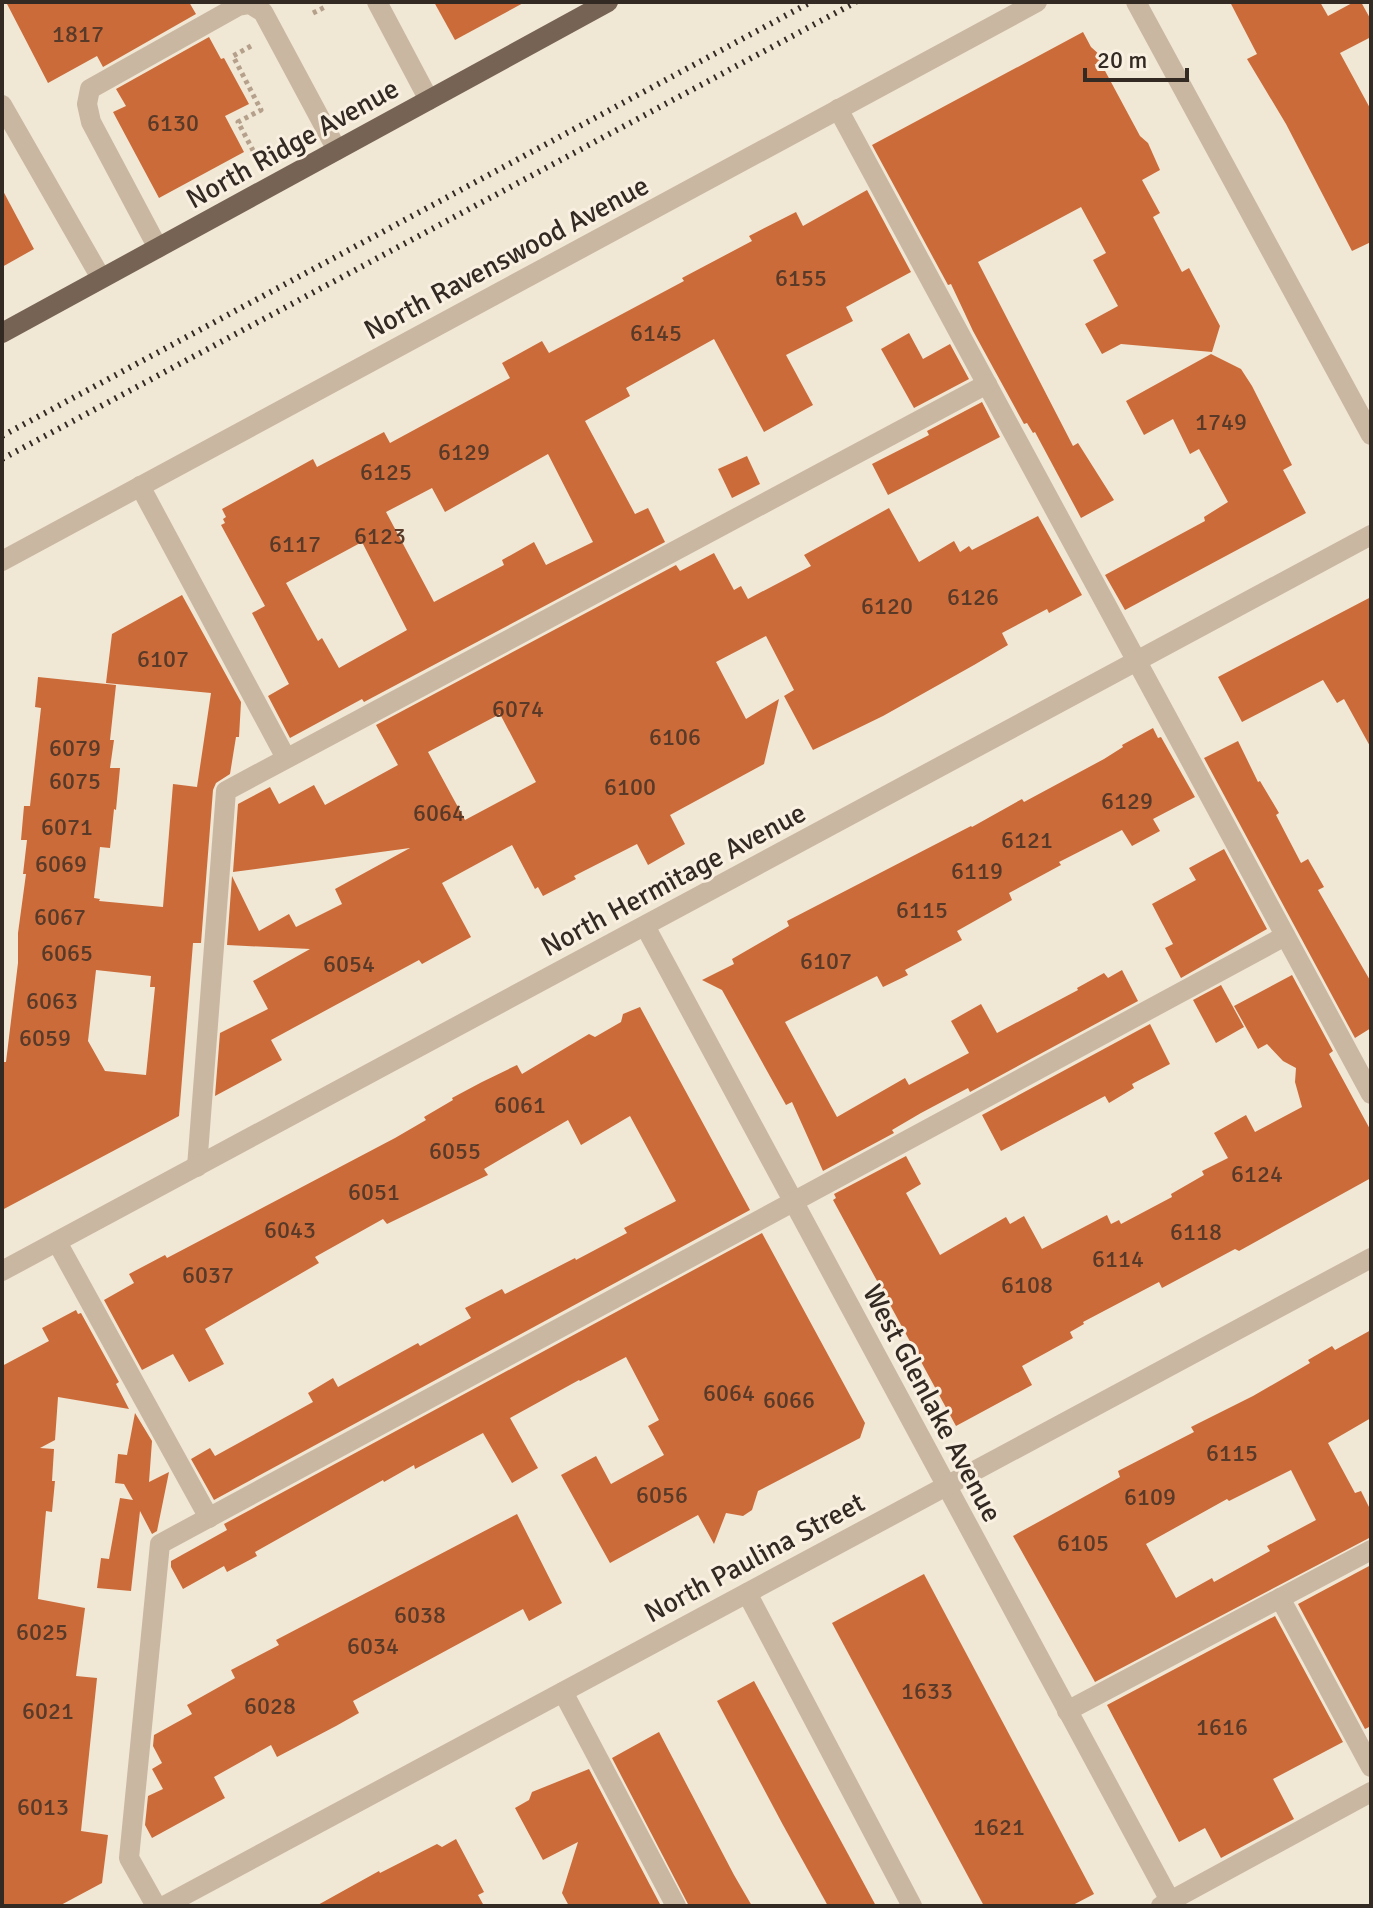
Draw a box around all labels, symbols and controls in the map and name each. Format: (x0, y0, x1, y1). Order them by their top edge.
house number: 1817 (52, 19, 104, 49)
scale bar (1085, 32, 1187, 82)
text: 20 m (1097, 45, 1147, 75)
street label: North Ridge Avenue (180, 71, 405, 216)
house number: 6130 (147, 108, 199, 138)
street label: North Ravenswood Avenue (358, 168, 655, 347)
house number: 6155 (775, 263, 827, 293)
house number: 6145 (630, 318, 682, 348)
house number: 1749 (1195, 407, 1247, 437)
house number: 6129 (438, 437, 490, 467)
house number: 6125 (360, 457, 412, 487)
house number: 6123 (354, 521, 406, 551)
house number: 6117 (269, 529, 321, 559)
house number: 6126 (947, 582, 999, 612)
house number: 6120 (861, 591, 913, 621)
house number: 6107 (137, 644, 189, 674)
house number: 6074 (492, 694, 544, 724)
house number: 6106 (649, 722, 701, 752)
house number: 6079 (49, 733, 101, 763)
house number: 6075 (49, 766, 101, 796)
house number: 6100 (604, 772, 656, 802)
house number: 6129 (1101, 786, 1153, 816)
street label: North Hermitage Avenue (535, 796, 812, 964)
house number: 6064 (413, 798, 465, 828)
house number: 6071 (41, 812, 93, 842)
house number: 6121 (1001, 825, 1053, 855)
house number: 6069 (35, 849, 87, 879)
house number: 6119 (951, 856, 1003, 886)
house number: 6115 (896, 895, 948, 925)
house number: 6067 (34, 902, 86, 932)
house number: 6065 (41, 938, 93, 968)
house number: 6107 (800, 946, 852, 976)
house number: 6054 (323, 949, 375, 979)
house number: 6063 (26, 986, 78, 1016)
house number: 6059 (19, 1023, 71, 1053)
house number: 6061 (494, 1090, 546, 1120)
house number: 6055 (429, 1136, 481, 1166)
house number: 6124 (1231, 1159, 1283, 1189)
house number: 6051 (348, 1177, 400, 1207)
house number: 6043 (264, 1215, 316, 1245)
house number: 6118 (1170, 1217, 1222, 1247)
house number: 6114 (1092, 1244, 1144, 1274)
house number: 6037 (182, 1260, 234, 1290)
house number: 6108 (1001, 1270, 1053, 1300)
street label: West Glenlake Avenue (855, 1279, 1009, 1528)
house number: 6064 (703, 1378, 755, 1408)
house number: 6066 (763, 1385, 815, 1415)
house number: 6115 (1206, 1438, 1258, 1468)
house number: 6056 (636, 1480, 688, 1510)
house number: 6109 (1124, 1482, 1176, 1512)
street label: North Paulina Street (638, 1485, 871, 1630)
house number: 6105 (1057, 1528, 1109, 1558)
house number: 6038 (394, 1600, 446, 1630)
house number: 6025 (16, 1617, 68, 1647)
house number: 6034 (347, 1631, 399, 1661)
house number: 1633 (901, 1676, 953, 1706)
house number: 6028 (244, 1691, 296, 1721)
house number: 6021 (22, 1696, 74, 1726)
house number: 1616 (1196, 1712, 1248, 1742)
house number: 6013 (17, 1792, 69, 1822)
house number: 1621 (973, 1812, 1025, 1842)

